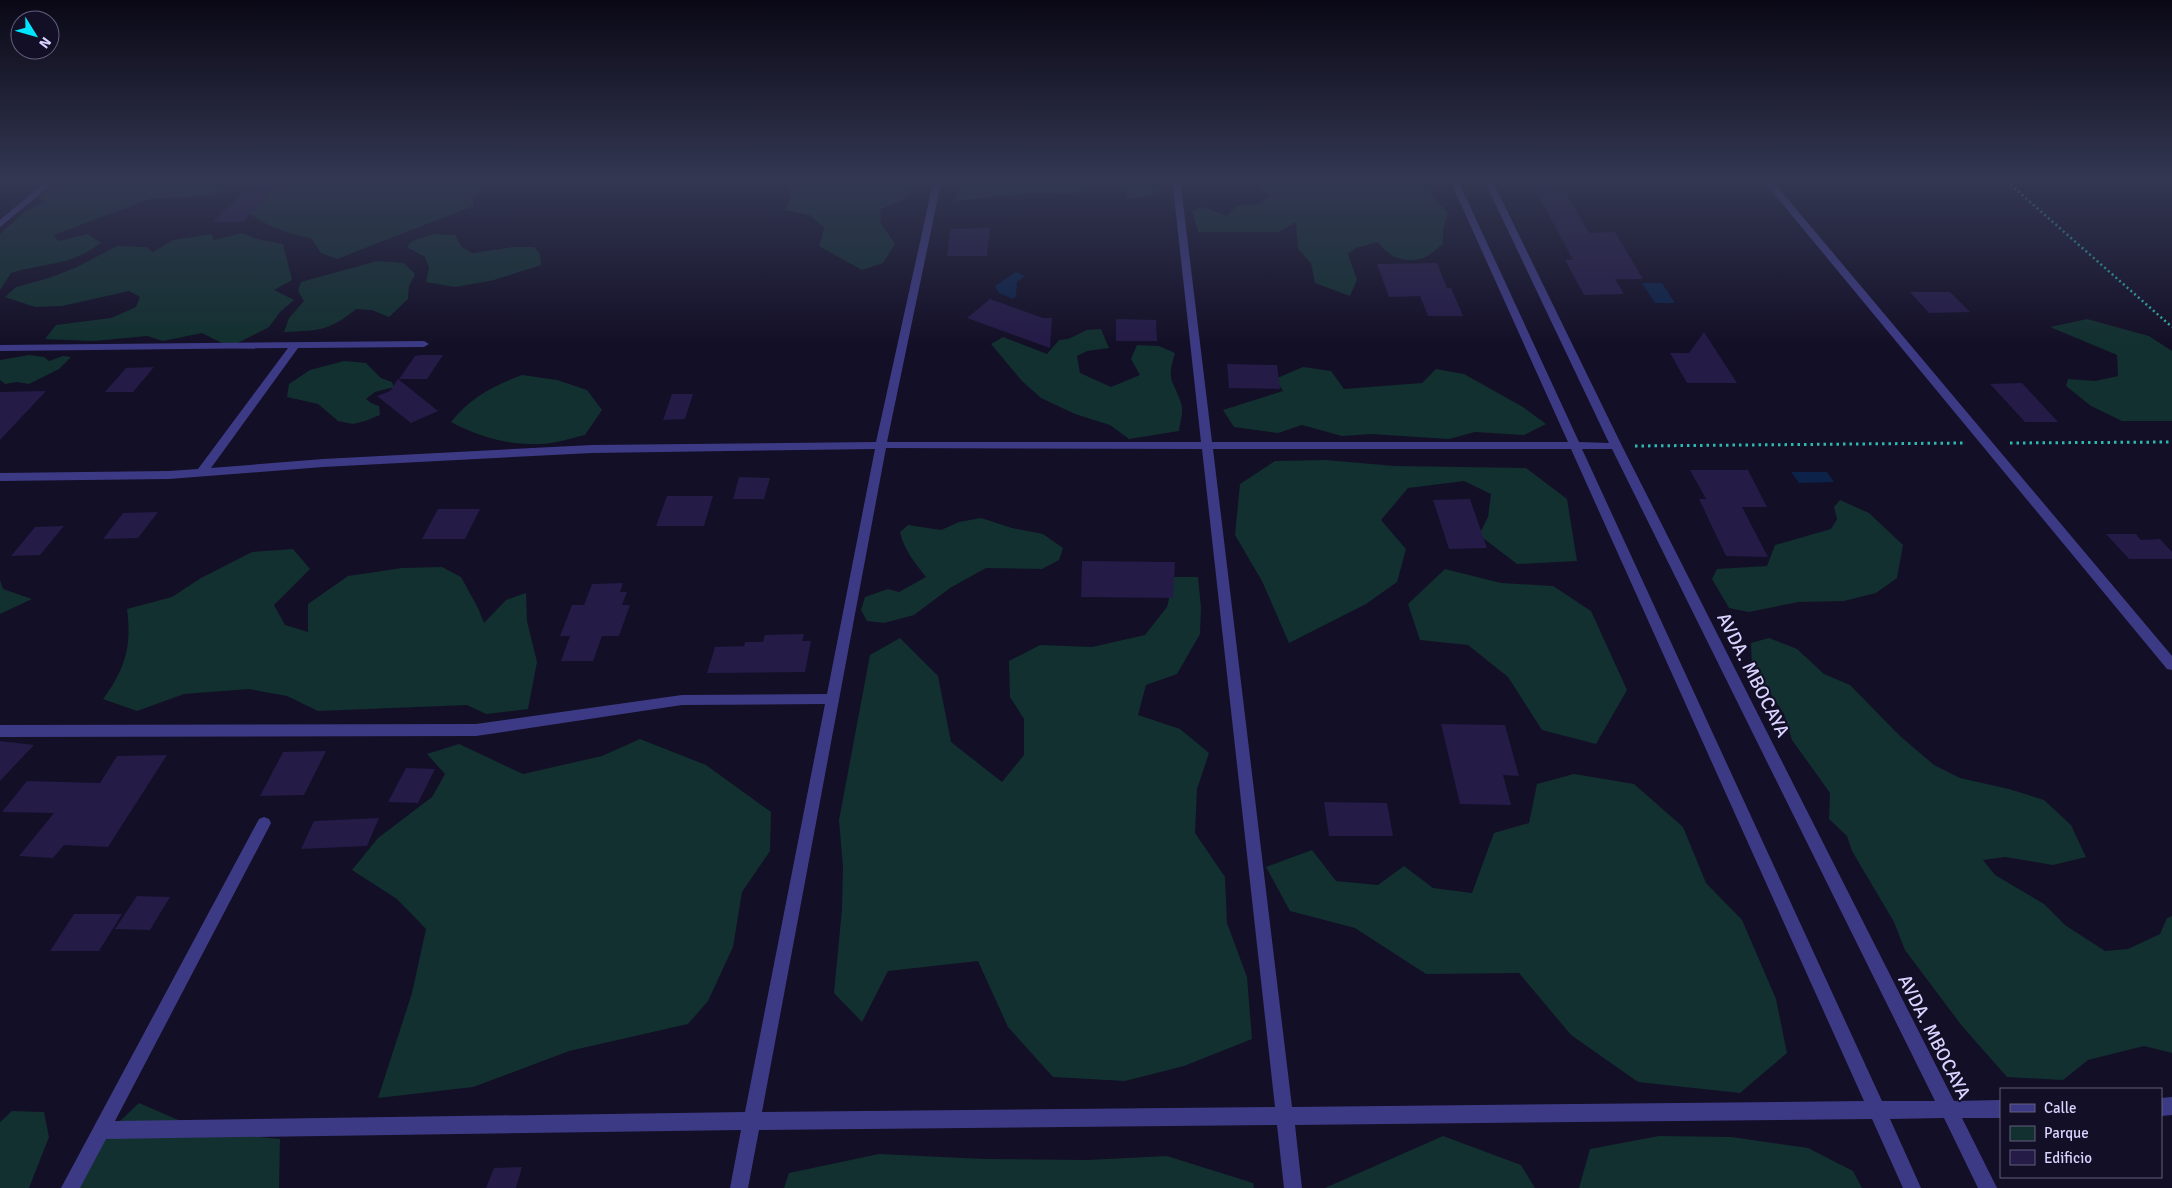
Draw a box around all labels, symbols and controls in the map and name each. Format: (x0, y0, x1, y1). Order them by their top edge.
north arrow (10, 10, 60, 60)
text: N (35, 34, 55, 52)
street label: AVDA. MBOCAYA (1711, 609, 1795, 742)
street label: AVDA. MBOCAYA (1892, 971, 1976, 1104)
legend (2000, 1088, 2162, 1178)
text: Calle (2044, 1099, 2077, 1117)
text: Parque (2044, 1124, 2089, 1142)
text: Edificio (2044, 1149, 2092, 1167)

